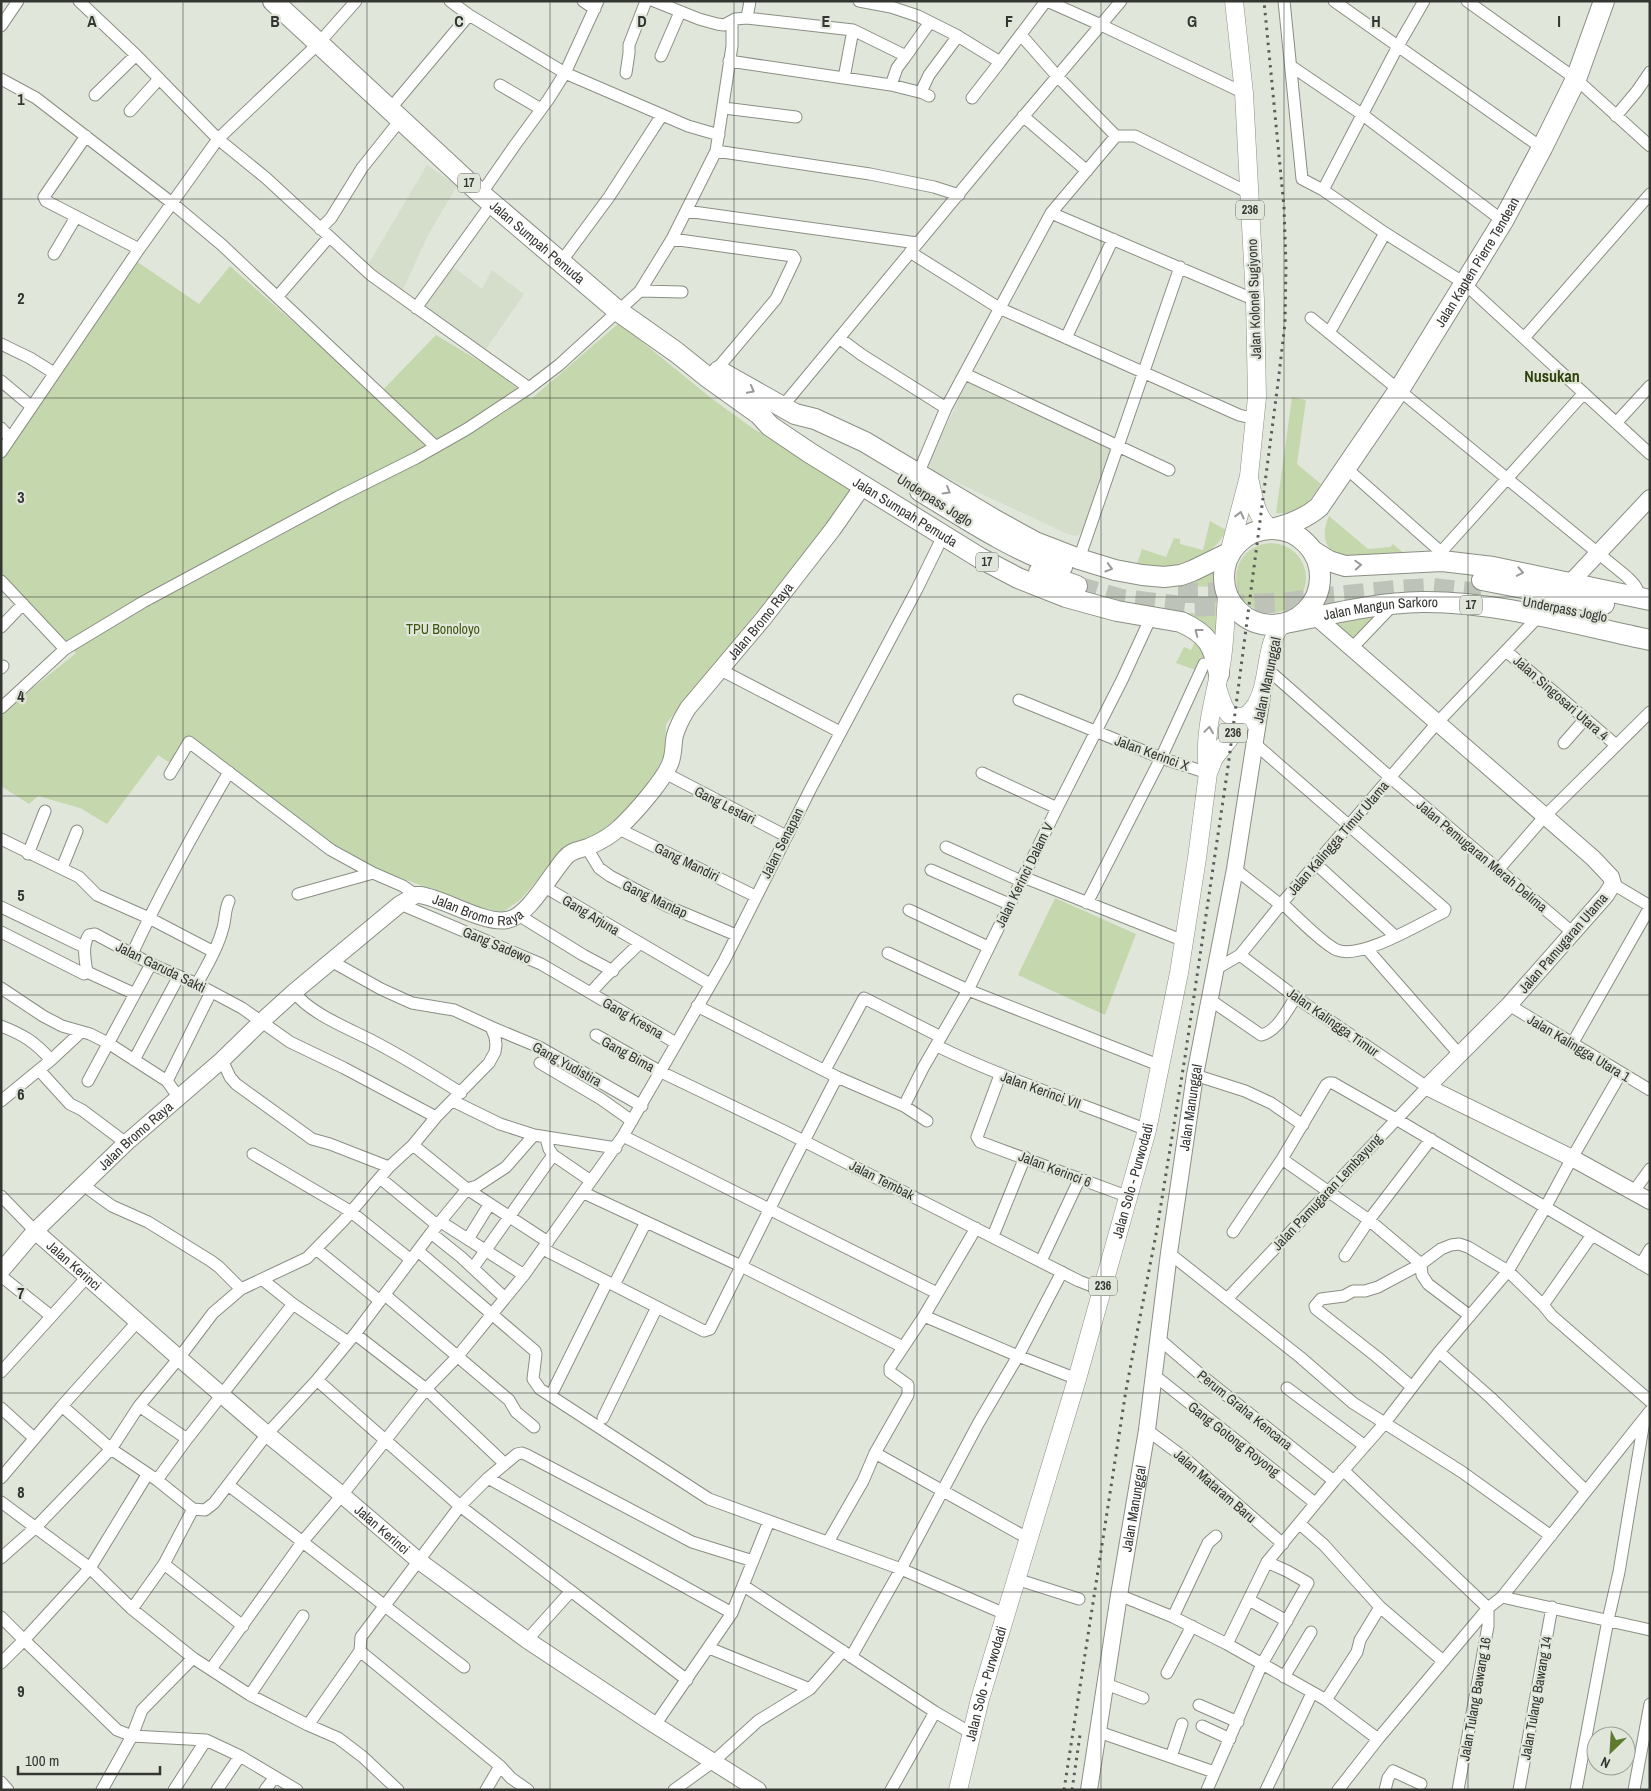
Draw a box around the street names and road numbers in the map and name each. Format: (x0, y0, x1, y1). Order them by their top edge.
road number: 17 (458, 174, 480, 192)
street label: Jalan Kapten Pierre Tendean (1431, 194, 1523, 330)
street label: Jalan Sumpah Pemuda (486, 197, 589, 288)
road number: 236 (1236, 200, 1264, 220)
street label: Jalan Kolonel Sugiyono (1243, 238, 1265, 360)
street label: Underpass Joglo (894, 470, 976, 530)
street label: Jalan Sumpah Pemuda (850, 473, 961, 551)
road number: 17 (976, 552, 998, 572)
street label: Jalan Bromo Raya (723, 578, 797, 664)
street label: Underpass Joglo (1521, 592, 1609, 626)
street label: Jalan Mangun Sarkoro (1322, 593, 1438, 624)
road number: 17 (1460, 596, 1482, 614)
street label: Jalan Manunggal (1249, 635, 1285, 725)
street label: Jalan Singosari Utara 4 (1510, 652, 1613, 745)
road number: 236 (1219, 724, 1247, 742)
street label: Jalan Kerinci X (1112, 731, 1192, 775)
street label: Jalan Kalingga Timur Utama (1283, 777, 1393, 899)
street label: Gang Lestari (691, 782, 759, 828)
street label: Jalan Pemugaran Merah Delima (1413, 796, 1552, 916)
street label: Jalan Senapan (757, 805, 807, 881)
street label: Jalan Kerinci Dalam V (991, 819, 1057, 930)
street label: Gang Mandiri (652, 839, 722, 885)
street label: Gang Mantap (620, 876, 690, 922)
street label: Jalan Pamugaran Utama (1515, 889, 1612, 997)
street label: Jalan Bromo Raya (430, 890, 528, 929)
street label: Gang Arjuna (559, 891, 624, 939)
street label: Gang Sadewo (460, 922, 534, 968)
street label: Jalan Garuda Sakti (113, 937, 209, 997)
street label: Jalan Kalingga Timur (1283, 983, 1383, 1061)
street label: Gang Kresna (599, 993, 667, 1043)
street label: Jalan Kalingga Utara 1 (1524, 1010, 1634, 1086)
street label: Gang Bima (598, 1032, 658, 1076)
street label: Gang Yudistira (529, 1038, 605, 1091)
street label: Jalan Manunggal (1175, 1063, 1206, 1152)
street label: Jalan Kerinci VII (998, 1067, 1084, 1113)
street label: Jalan Bromo Raya (94, 1097, 177, 1174)
street label: Jalan Solo - Purwodadi (1108, 1122, 1157, 1240)
street label: Jalan Pamugaran Lembayung (1268, 1129, 1386, 1254)
street label: Jalan Kerinci 6 (1016, 1147, 1094, 1191)
street label: Jalan Tembak (846, 1156, 918, 1204)
street label: Jalan Kerinci (43, 1236, 105, 1294)
road number: 236 (1089, 1276, 1117, 1295)
street label: Perum Graha Kencana (1194, 1366, 1297, 1454)
street label: Gang Gotong Royong (1184, 1398, 1284, 1481)
street label: Jalan Mataram Baru (1170, 1445, 1260, 1527)
street label: Jalan Manunggal (1117, 1464, 1150, 1553)
street label: Jalan Kerinci (351, 1501, 414, 1558)
street label: Jalan Solo - Purwodadi (961, 1624, 1011, 1743)
street label: Jalan Tulang Bawang 14 (1516, 1634, 1556, 1761)
street label: Jalan Tulang Bawang 16 (1455, 1636, 1495, 1762)

